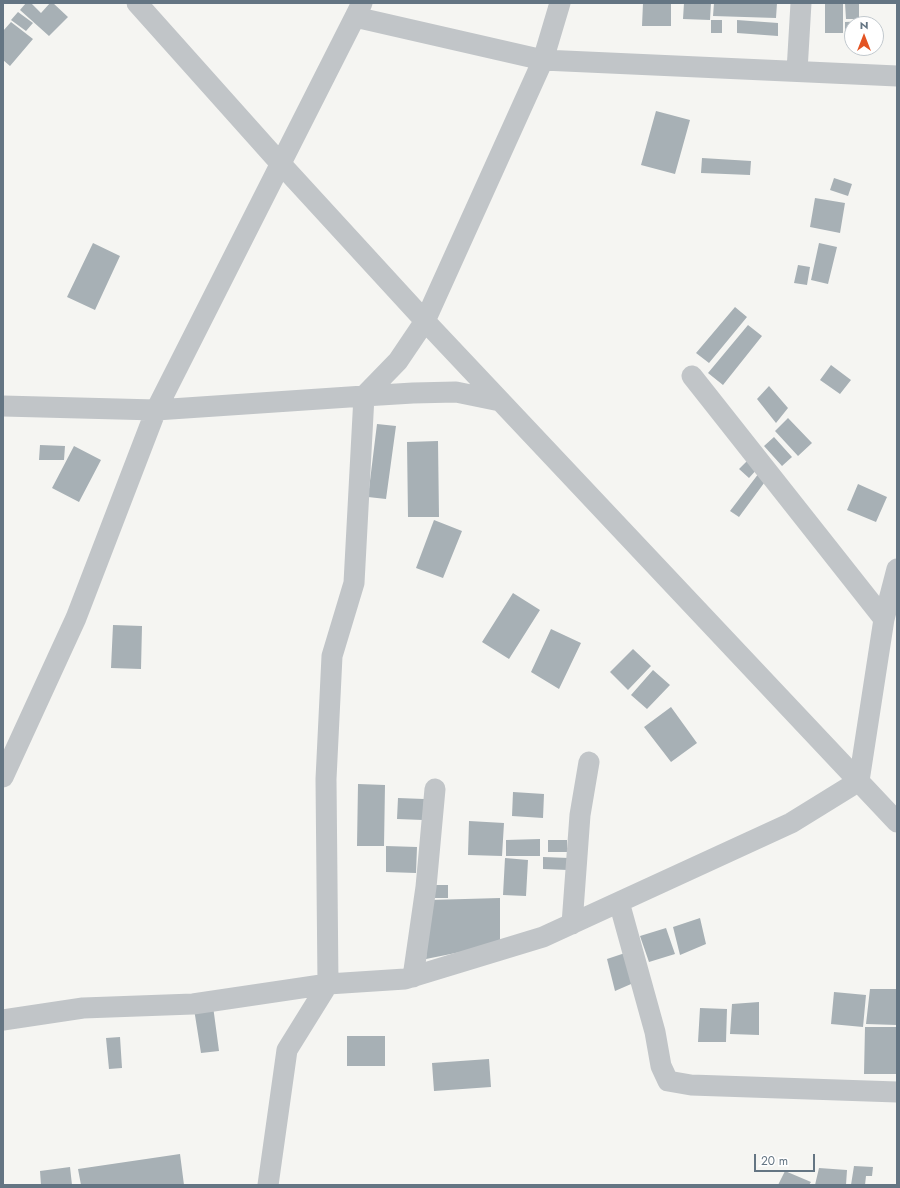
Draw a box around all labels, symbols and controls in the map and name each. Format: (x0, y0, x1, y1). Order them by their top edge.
north arrow (844, 16, 884, 56)
text: N (860, 17, 868, 33)
scale bar (756, 1146, 817, 1172)
text: 20 m (761, 1152, 788, 1170)

